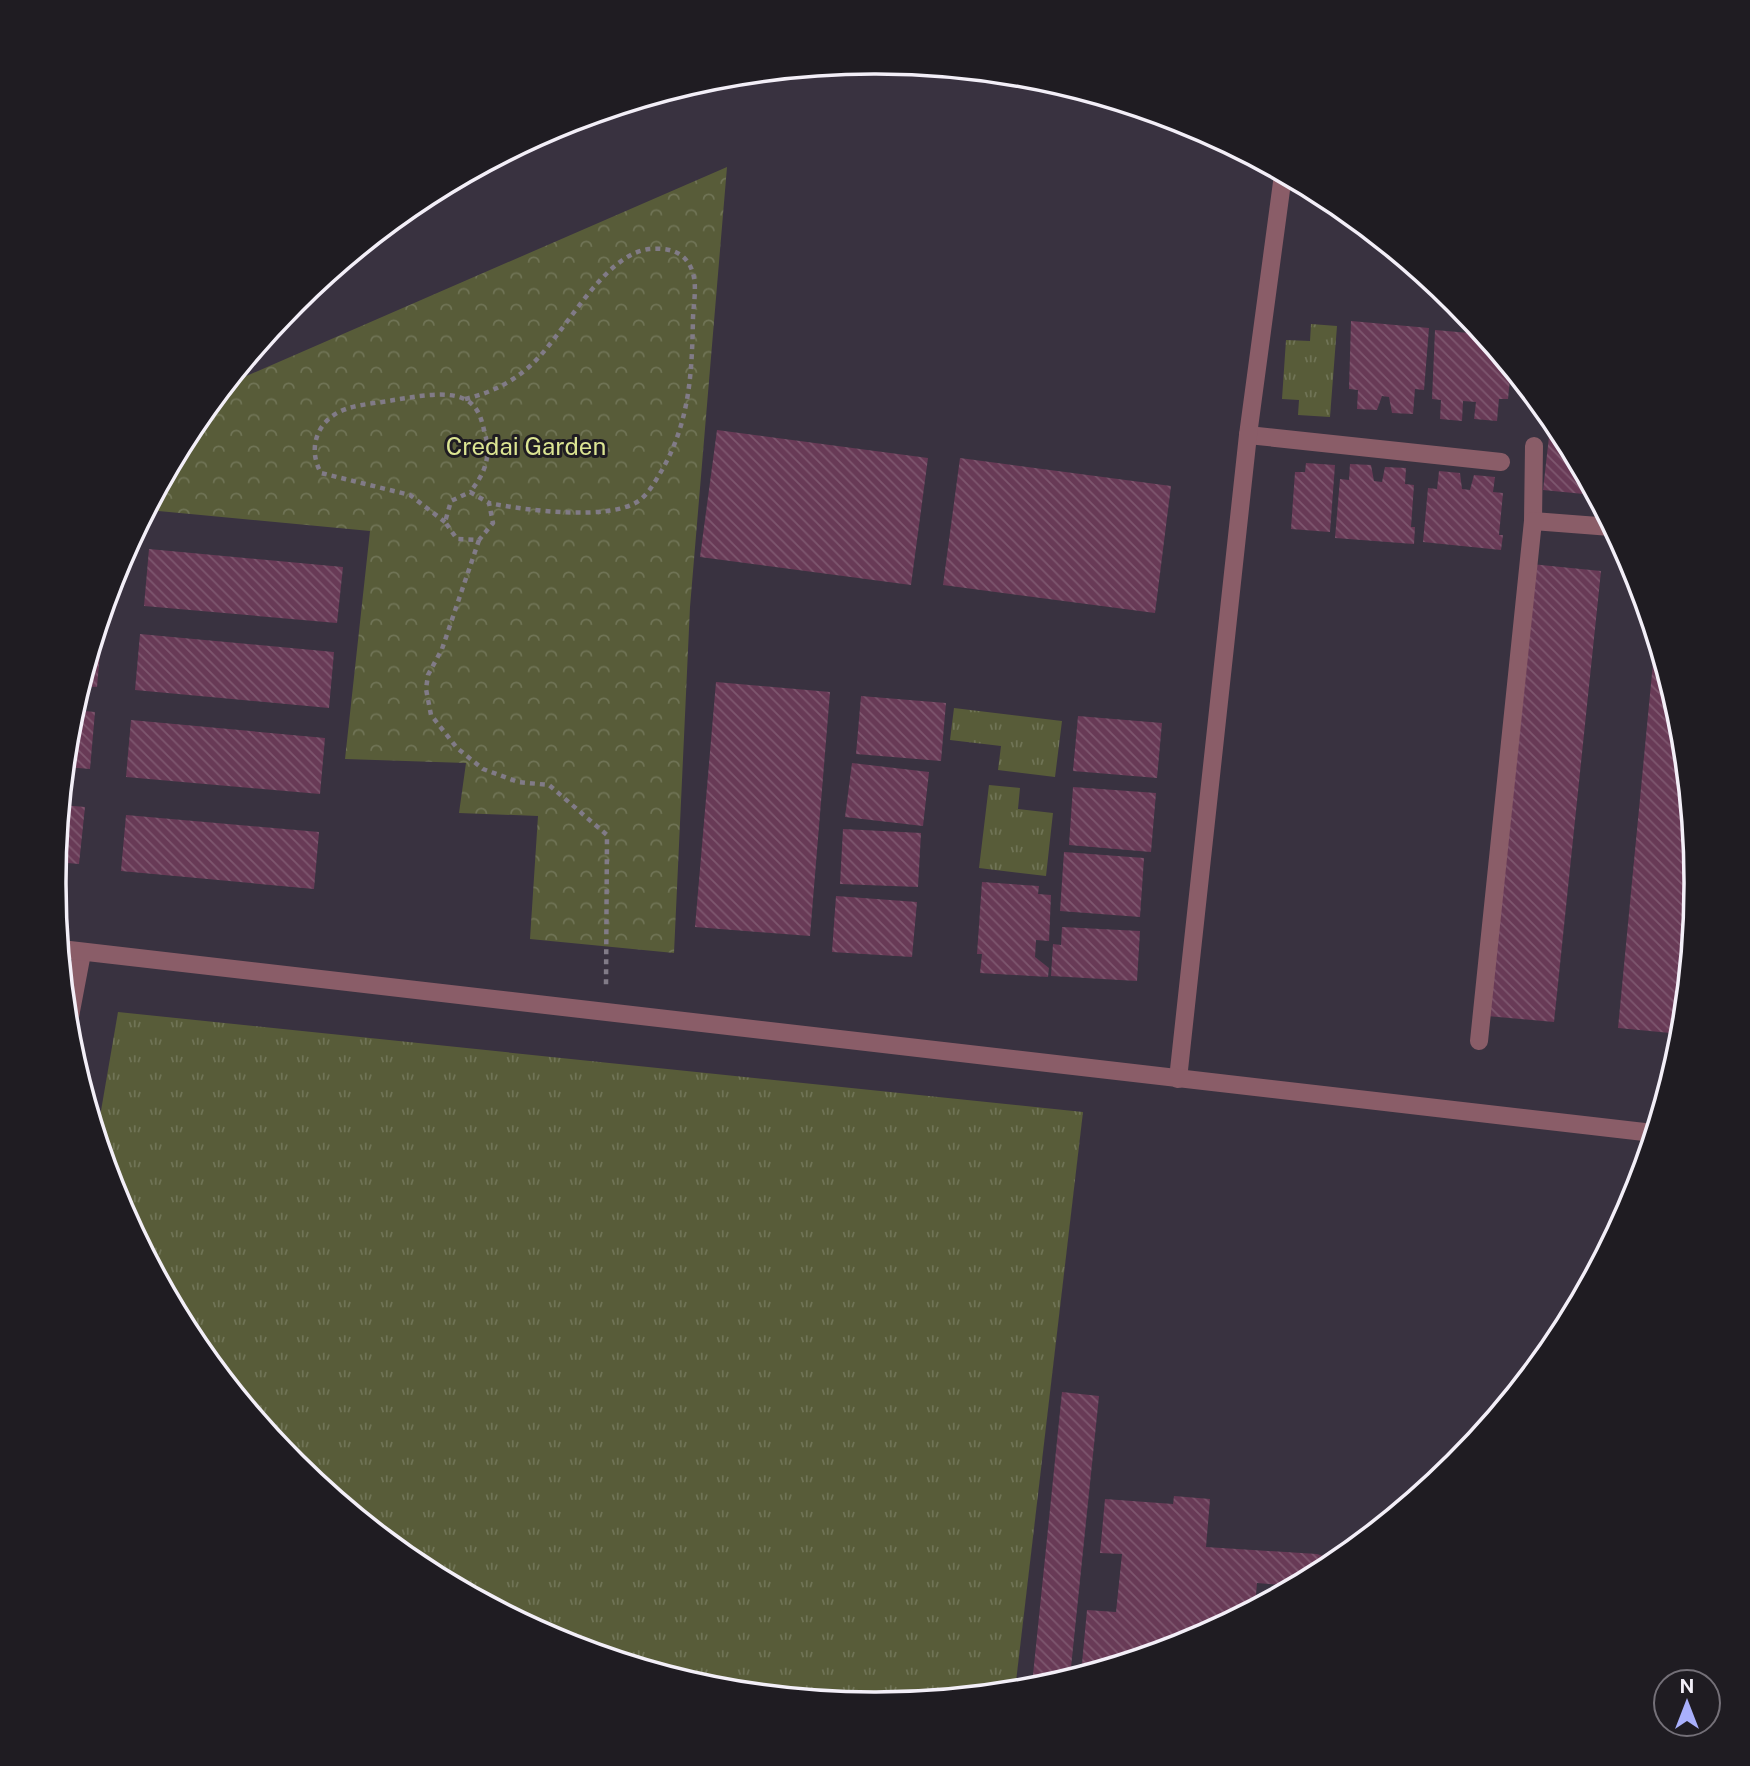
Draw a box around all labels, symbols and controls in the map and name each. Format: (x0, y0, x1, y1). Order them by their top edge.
park label: Credai Garden (446, 432, 606, 460)
north arrow (1652, 1668, 1722, 1738)
text: N (1680, 1675, 1694, 1697)

